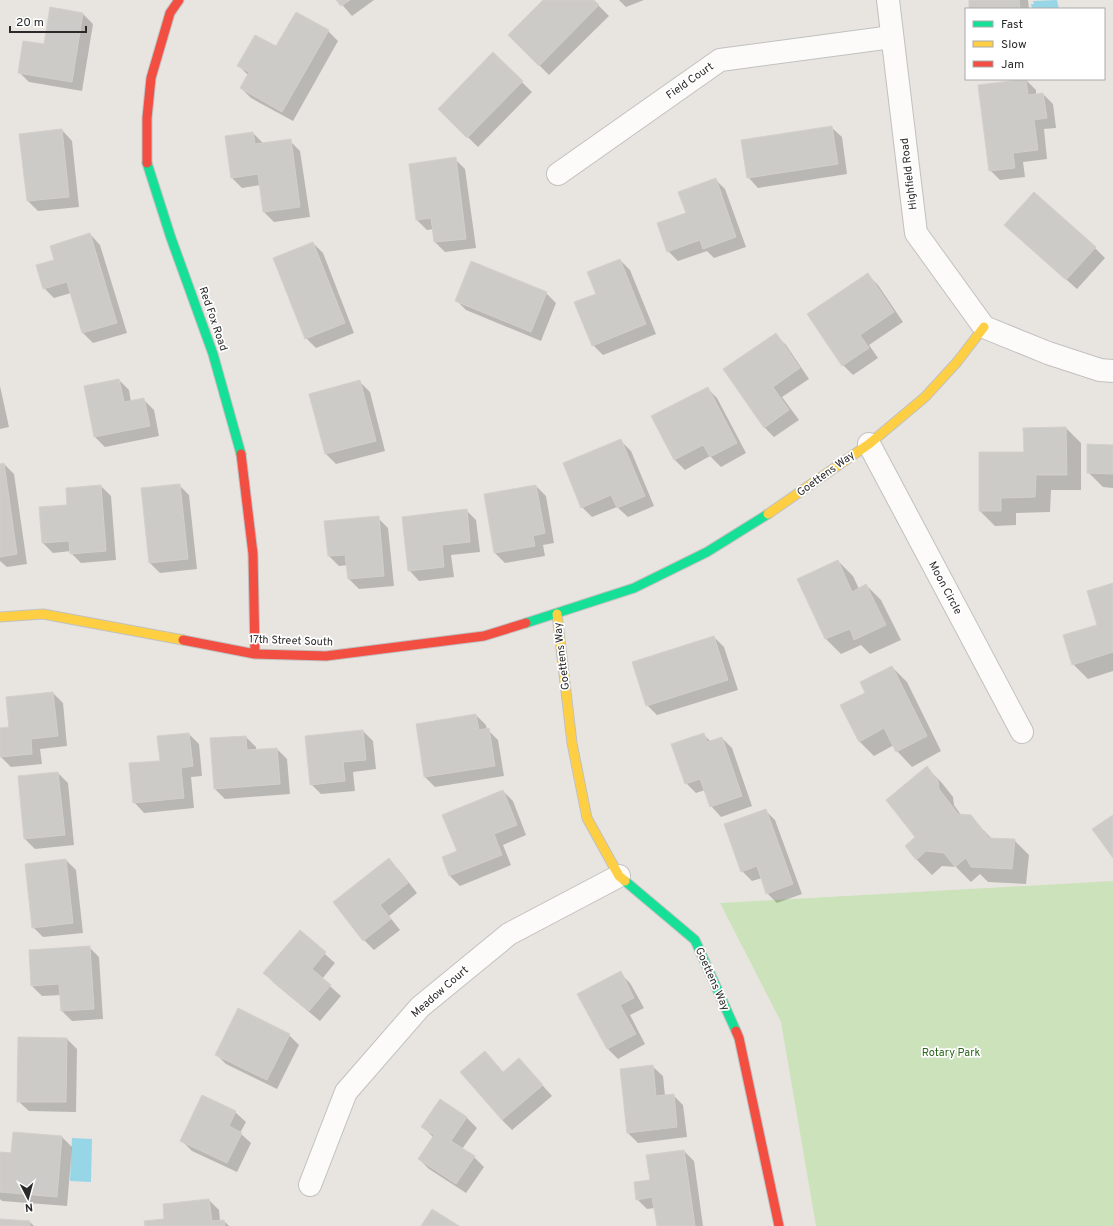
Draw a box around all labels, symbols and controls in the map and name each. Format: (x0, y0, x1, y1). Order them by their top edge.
scale bar (10, 8, 86, 34)
legend (965, 8, 1105, 80)
text: 20 m (16, 15, 44, 31)
text: Fast (1001, 17, 1023, 33)
text: Slow (1001, 37, 1027, 53)
text: Jam (1001, 57, 1024, 73)
street label: Field Court (664, 60, 716, 102)
street label: Highfield Road (898, 137, 920, 211)
street label: Red Fox Road (195, 285, 231, 353)
street label: Goettens Way (794, 448, 858, 500)
street label: Moon Circle (925, 559, 965, 617)
street label: Goettens Way (551, 621, 573, 691)
street label: 17th Street South (249, 633, 333, 649)
street label: Goettens Way (692, 945, 732, 1013)
street label: Meadow Court (408, 963, 472, 1021)
park label: Rotary Park (922, 1046, 980, 1060)
north arrow (8, 1178, 48, 1218)
text: N (24, 1200, 34, 1214)

